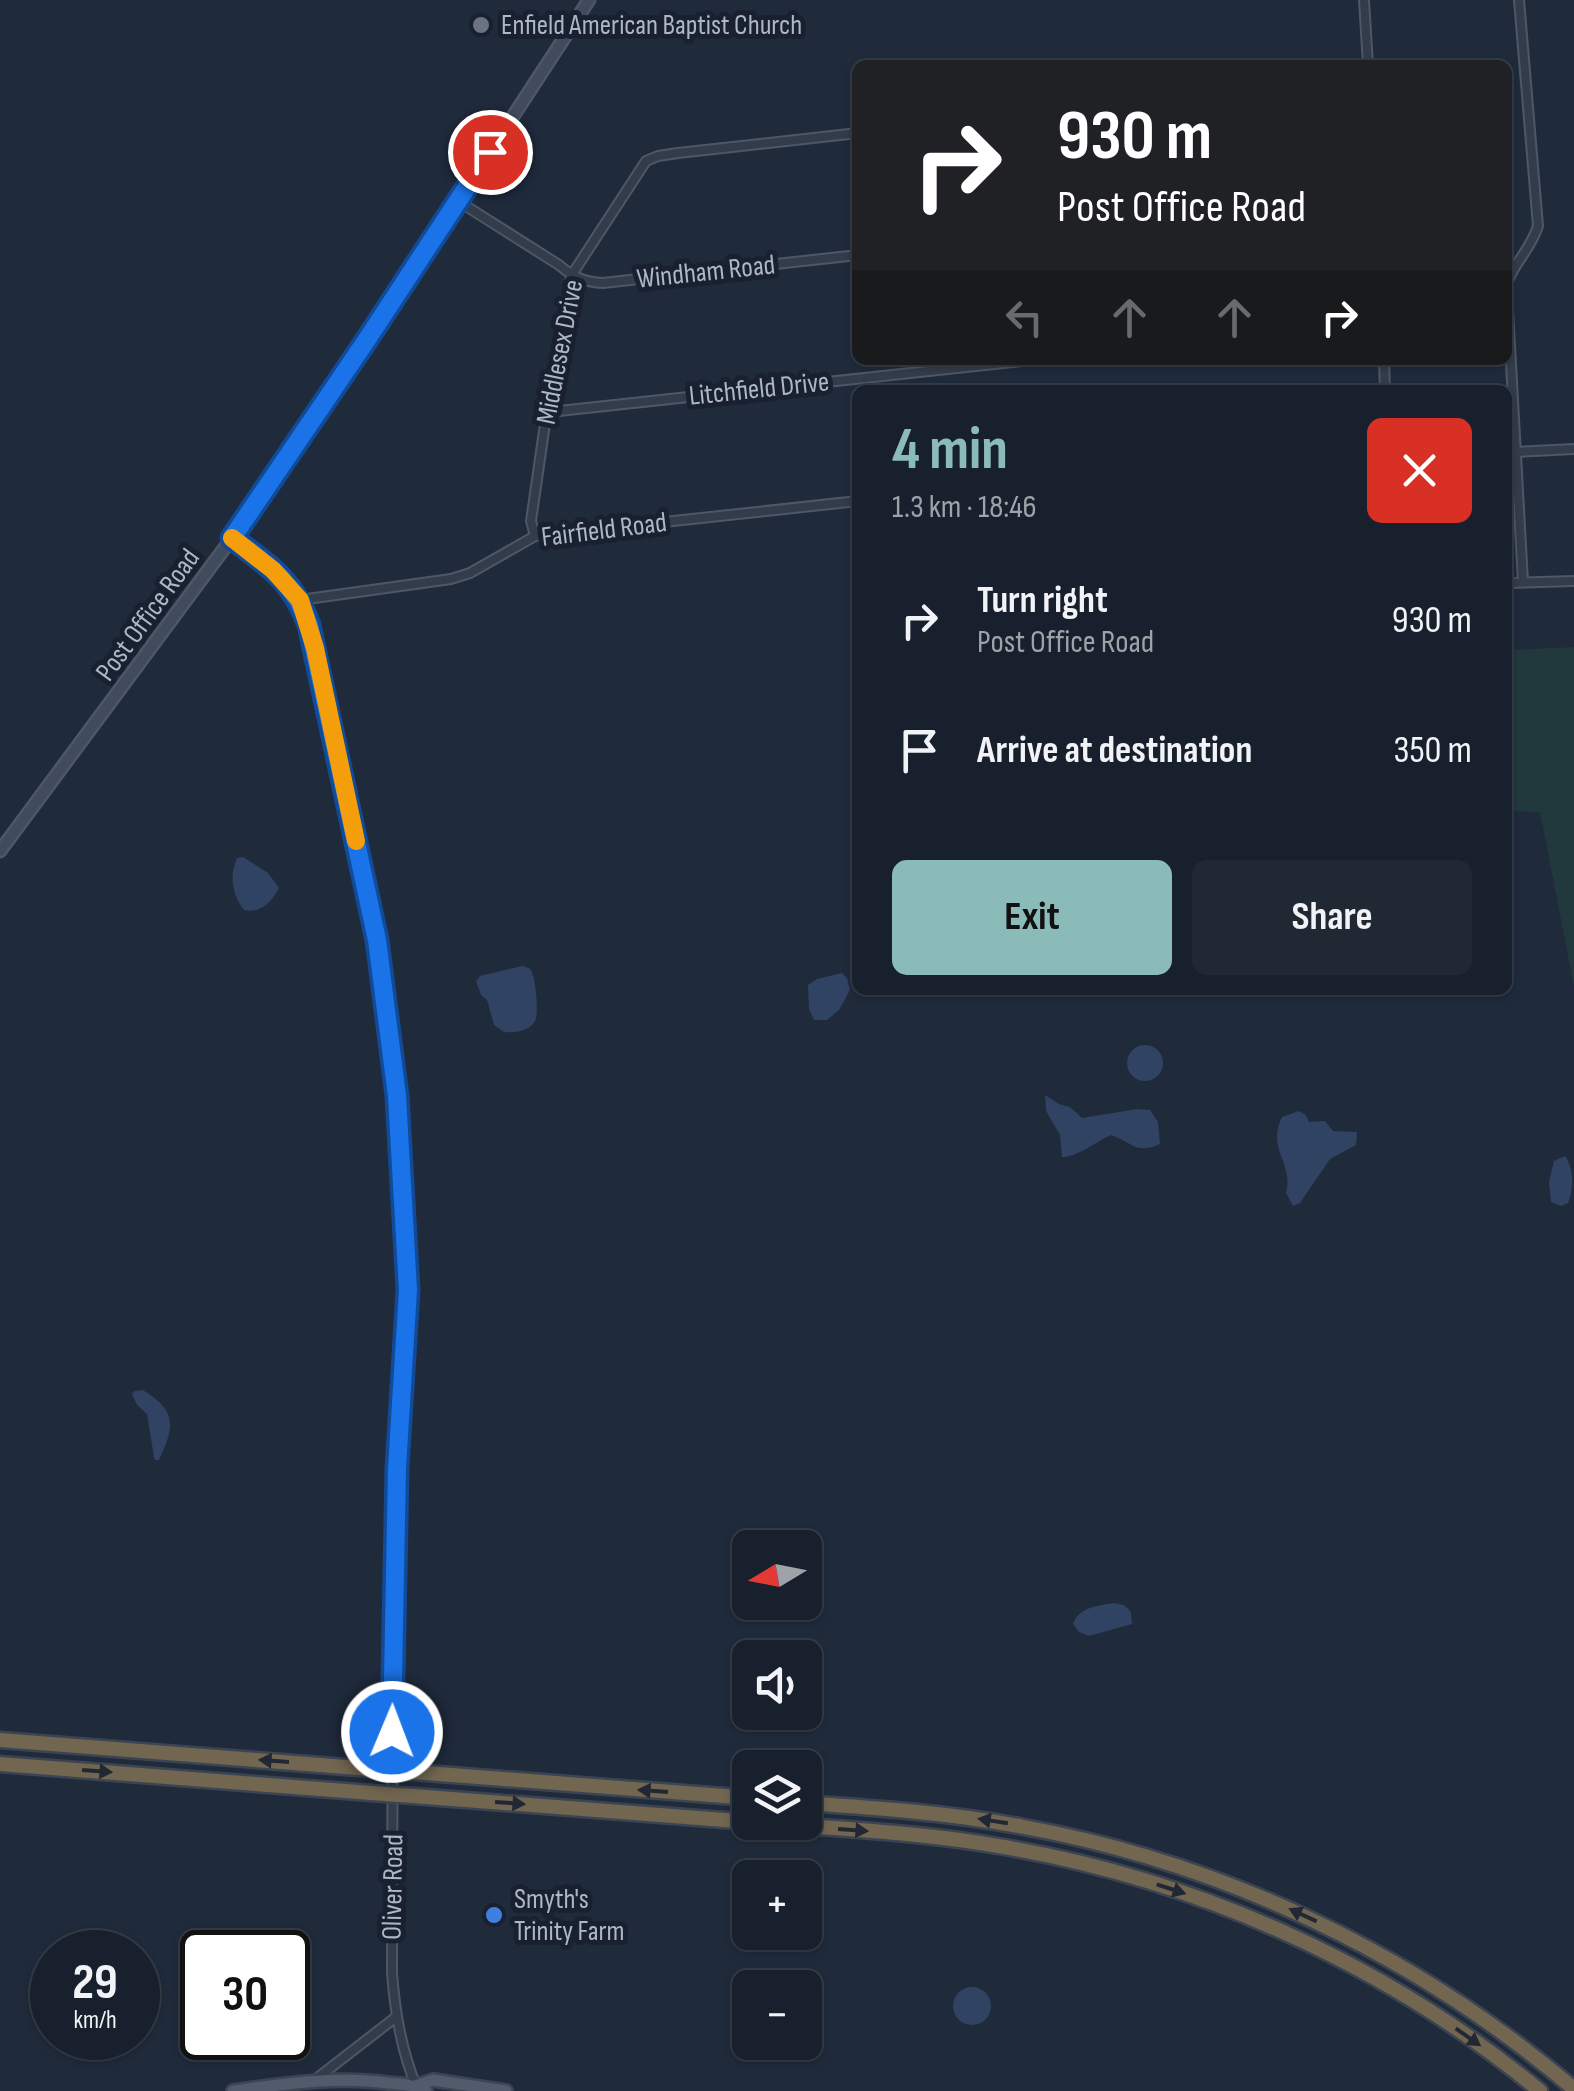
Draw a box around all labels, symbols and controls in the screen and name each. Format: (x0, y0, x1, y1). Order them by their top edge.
place label: Enfield American Baptist Church (501, 9, 802, 42)
marker: Enfield American Baptist Church (470, 14, 492, 36)
text: 930 m (1057, 95, 1212, 179)
icon: right (892, 100, 1022, 230)
pin (448, 110, 533, 195)
icon: arrive (463, 125, 518, 180)
text: Post Office Road (1057, 180, 1306, 235)
street label: Windham Road (635, 248, 777, 296)
street label: Middlesex Drive (530, 277, 590, 427)
icon: left (997, 290, 1052, 345)
icon: ahead (1102, 290, 1157, 345)
icon: ahead (1207, 290, 1262, 345)
icon: right (1312, 290, 1367, 345)
street label: Litchfield Drive (687, 365, 831, 413)
text: 4 min (892, 414, 1008, 486)
button: close (1367, 418, 1472, 523)
text: 1.3 km · 18:46 (892, 488, 1037, 527)
street label: Fairfield Road (539, 506, 669, 554)
street label: Post Office Road (89, 543, 207, 687)
text: Turn right (977, 578, 1108, 623)
icon: right (892, 593, 947, 648)
text: 930 m (1392, 598, 1472, 643)
text: Post Office Road (977, 623, 1154, 662)
icon: arrive (892, 723, 947, 778)
text: Arrive at destination (977, 728, 1252, 773)
text: 350 m (1393, 728, 1472, 773)
button: Exit (892, 860, 1172, 975)
button: Share (1192, 860, 1472, 975)
north arrow (732, 1530, 822, 1620)
map controls (732, 1530, 822, 2060)
button: sound (732, 1640, 822, 1730)
position arrow (340, 1680, 444, 1784)
button: layers (732, 1750, 822, 1840)
one-way arrow (257, 1753, 289, 1769)
one-way arrow (82, 1764, 114, 1780)
one-way arrow (636, 1783, 668, 1799)
one-way arrow (495, 1796, 527, 1812)
one-way arrow (976, 1813, 1008, 1829)
one-way arrow (837, 1822, 869, 1838)
street label: Oliver Road (376, 1834, 410, 1940)
button: + (732, 1860, 822, 1950)
one-way arrow (1157, 1882, 1187, 1897)
place label: Smyth's Trinity Farm (514, 1883, 625, 1948)
marker: Smyth's Trinity Farm (483, 1904, 505, 1926)
one-way arrow (1288, 1907, 1317, 1924)
speed limit sign: 30 (180, 1930, 310, 2060)
text: 29 (72, 1953, 118, 2013)
button: − (732, 1970, 822, 2060)
text: km/h (73, 2005, 117, 2036)
one-way arrow (1454, 2027, 1481, 2046)

